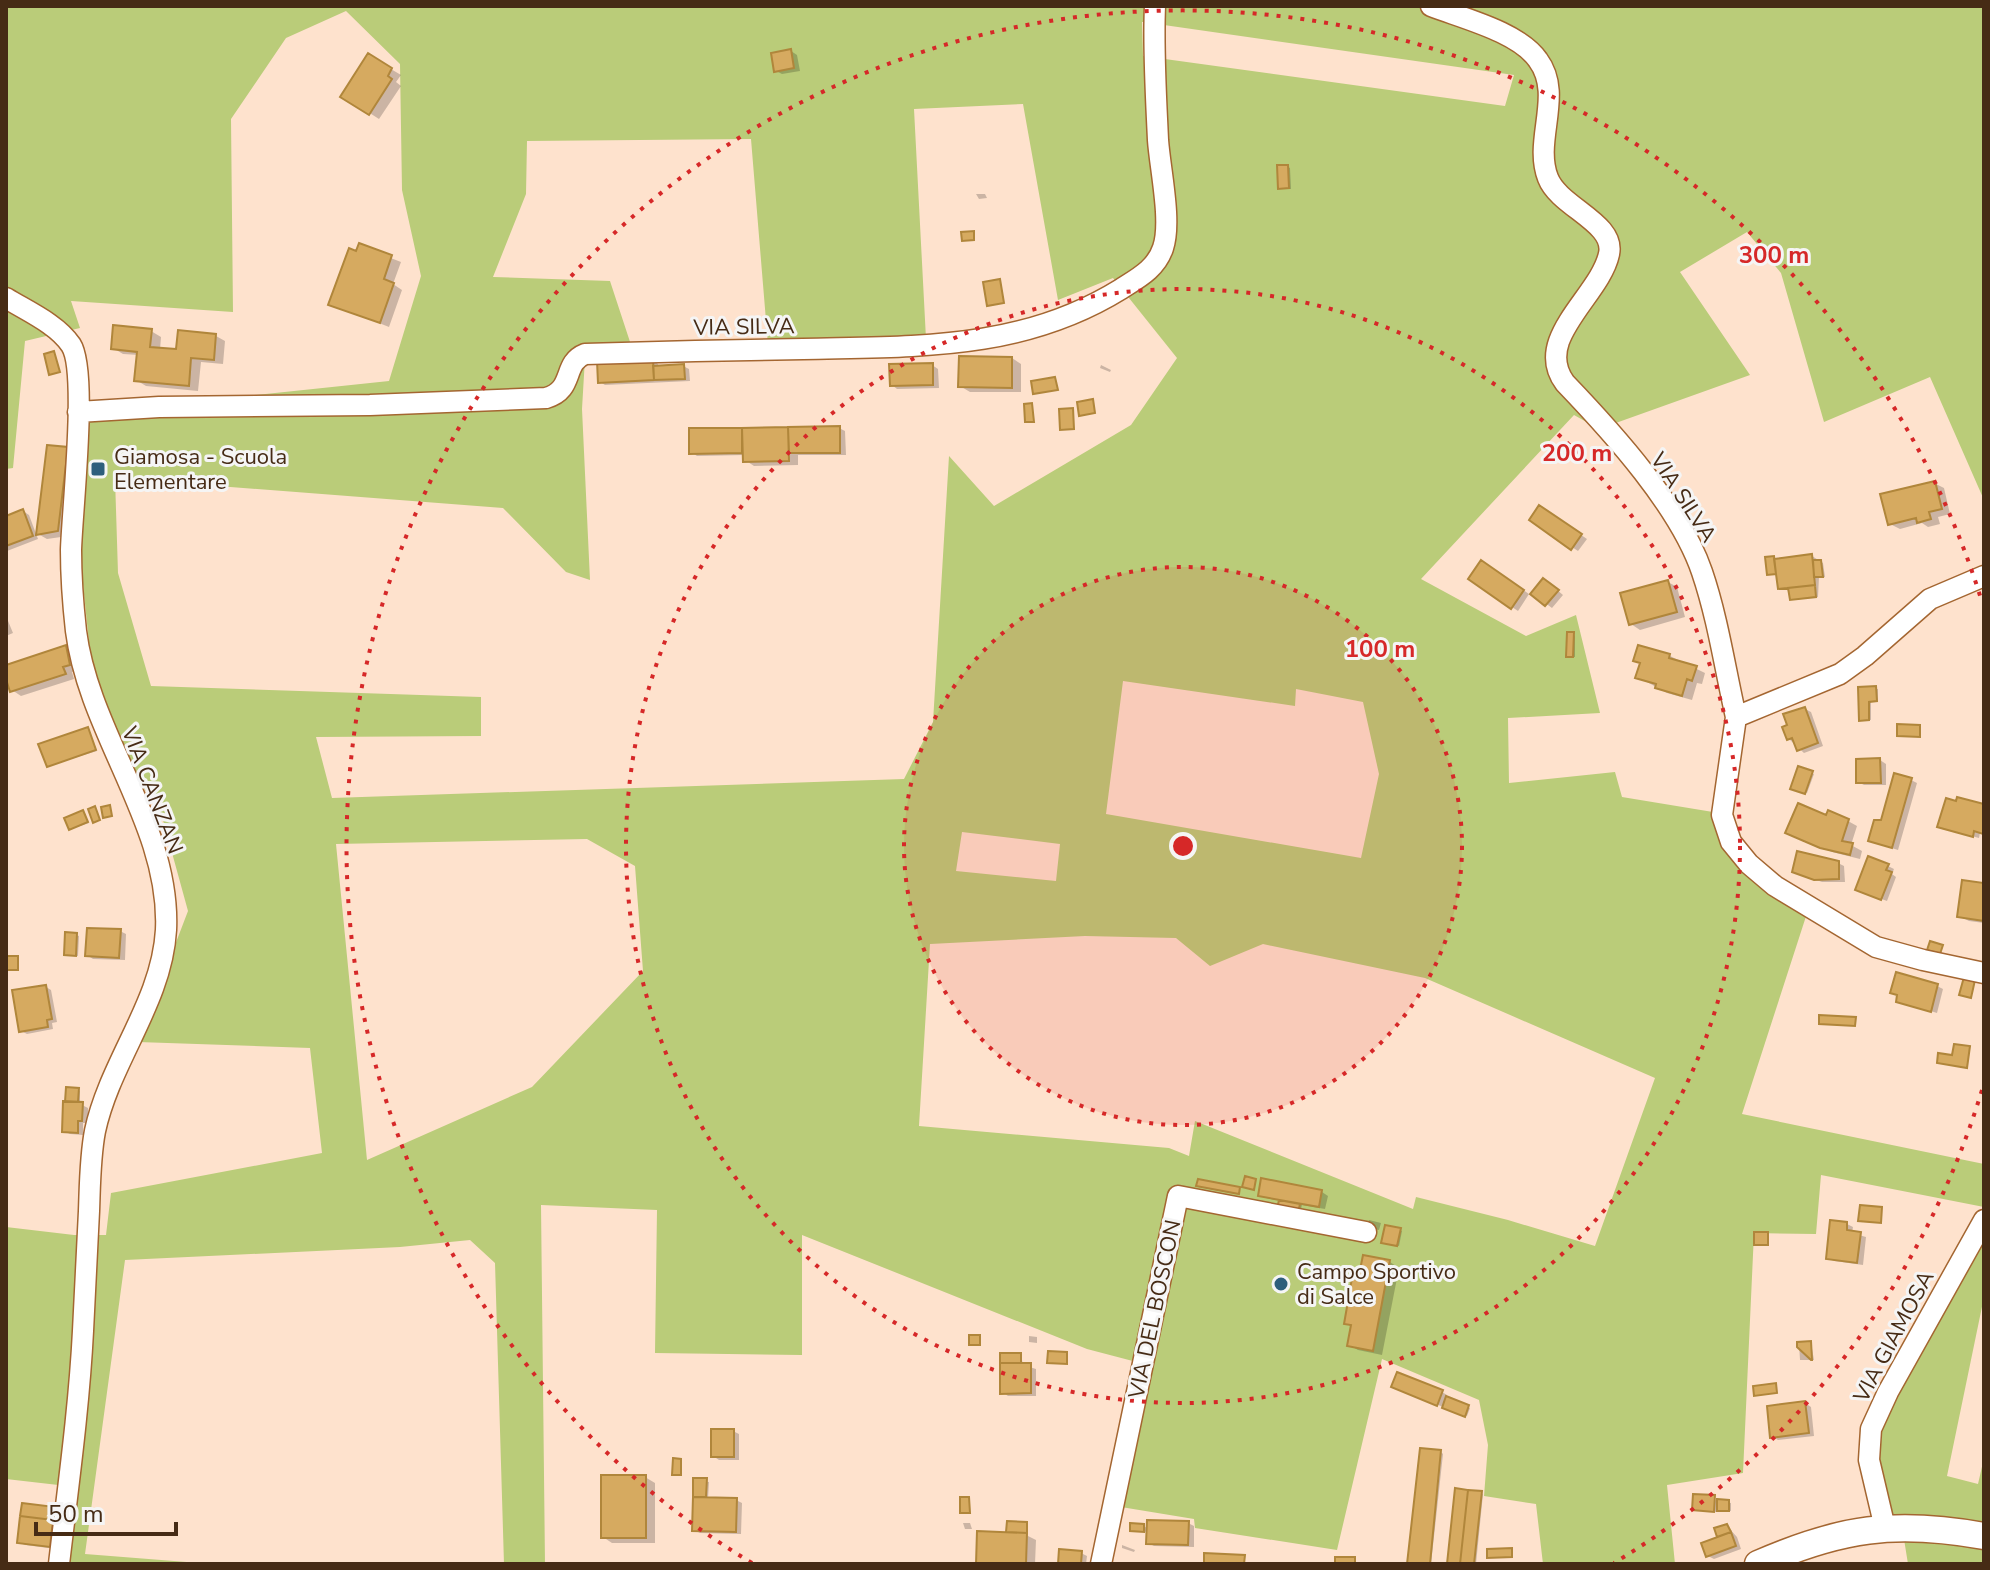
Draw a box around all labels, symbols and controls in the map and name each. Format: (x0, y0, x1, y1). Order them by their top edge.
text: 300 m (1739, 239, 1809, 271)
street label: VIA SILVA (692, 311, 795, 343)
text: 200 m (1542, 437, 1612, 469)
place label: Giamosa - Scuola Elementare (114, 442, 287, 497)
street label: VIA SILVA (1642, 446, 1723, 548)
marker: Giamosa - Scuola Elementare (89, 460, 107, 478)
text: 100 m (1345, 633, 1415, 665)
street label: VIA CANZAN (114, 721, 190, 858)
centre of rings (1169, 832, 1197, 860)
street label: VIA DEL BOSCON (1121, 1217, 1189, 1402)
place label: Campo Sportivo di Salce (1297, 1257, 1456, 1312)
street label: VIA GIAMOSA (1846, 1265, 1941, 1409)
marker: Campo Sportivo di Salce (1272, 1275, 1290, 1293)
scale bar (36, 1486, 176, 1536)
text: 50 m (48, 1498, 104, 1530)

